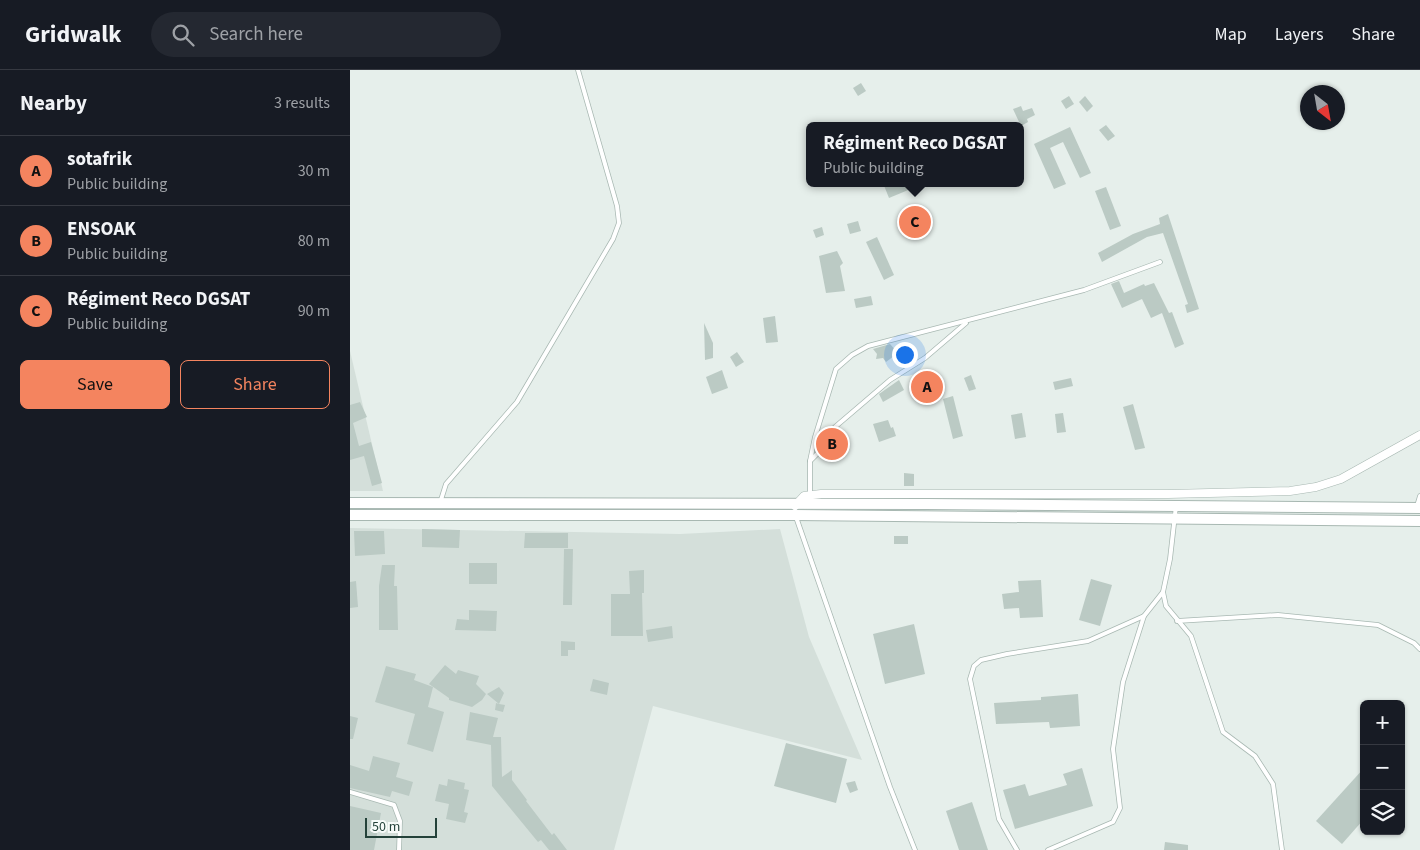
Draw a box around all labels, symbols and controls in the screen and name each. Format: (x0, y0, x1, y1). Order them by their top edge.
search box (151, 12, 501, 57)
text: Gridwalk (25, 17, 121, 52)
icon: search (169, 21, 197, 49)
text: Search here (209, 21, 303, 48)
text: Map (1215, 22, 1247, 47)
text: Layers (1275, 22, 1324, 47)
text: Share (1352, 22, 1395, 47)
north arrow (1300, 85, 1345, 130)
text: Nearby (20, 88, 87, 118)
text: 3 results (274, 92, 330, 114)
popup (806, 122, 1024, 187)
text: Régiment Reco DGSAT (823, 130, 1007, 157)
text: sotafrik (67, 146, 132, 173)
text: Public building (823, 157, 924, 179)
text: A (31, 160, 41, 182)
text: 30 m (298, 160, 330, 182)
text: Public building (67, 173, 167, 195)
pin: C (899, 203, 931, 241)
text: ENSOAK (67, 216, 136, 243)
text: B (31, 230, 41, 252)
text: 80 m (298, 230, 330, 252)
text: Public building (67, 243, 167, 265)
text: Régiment Reco DGSAT (67, 286, 250, 313)
text: C (31, 300, 41, 322)
text: 90 m (298, 300, 330, 322)
text: Public building (67, 313, 167, 335)
your location (892, 342, 918, 368)
button: Save (20, 360, 170, 409)
button: Share (180, 360, 330, 409)
pin: A (911, 368, 943, 406)
pin: B (816, 425, 848, 463)
map controls (1360, 700, 1405, 835)
button: + (1360, 700, 1405, 745)
button: − (1360, 745, 1405, 790)
button: layers (1360, 790, 1405, 835)
scale bar (365, 815, 438, 838)
text: 50 m (372, 817, 400, 837)

